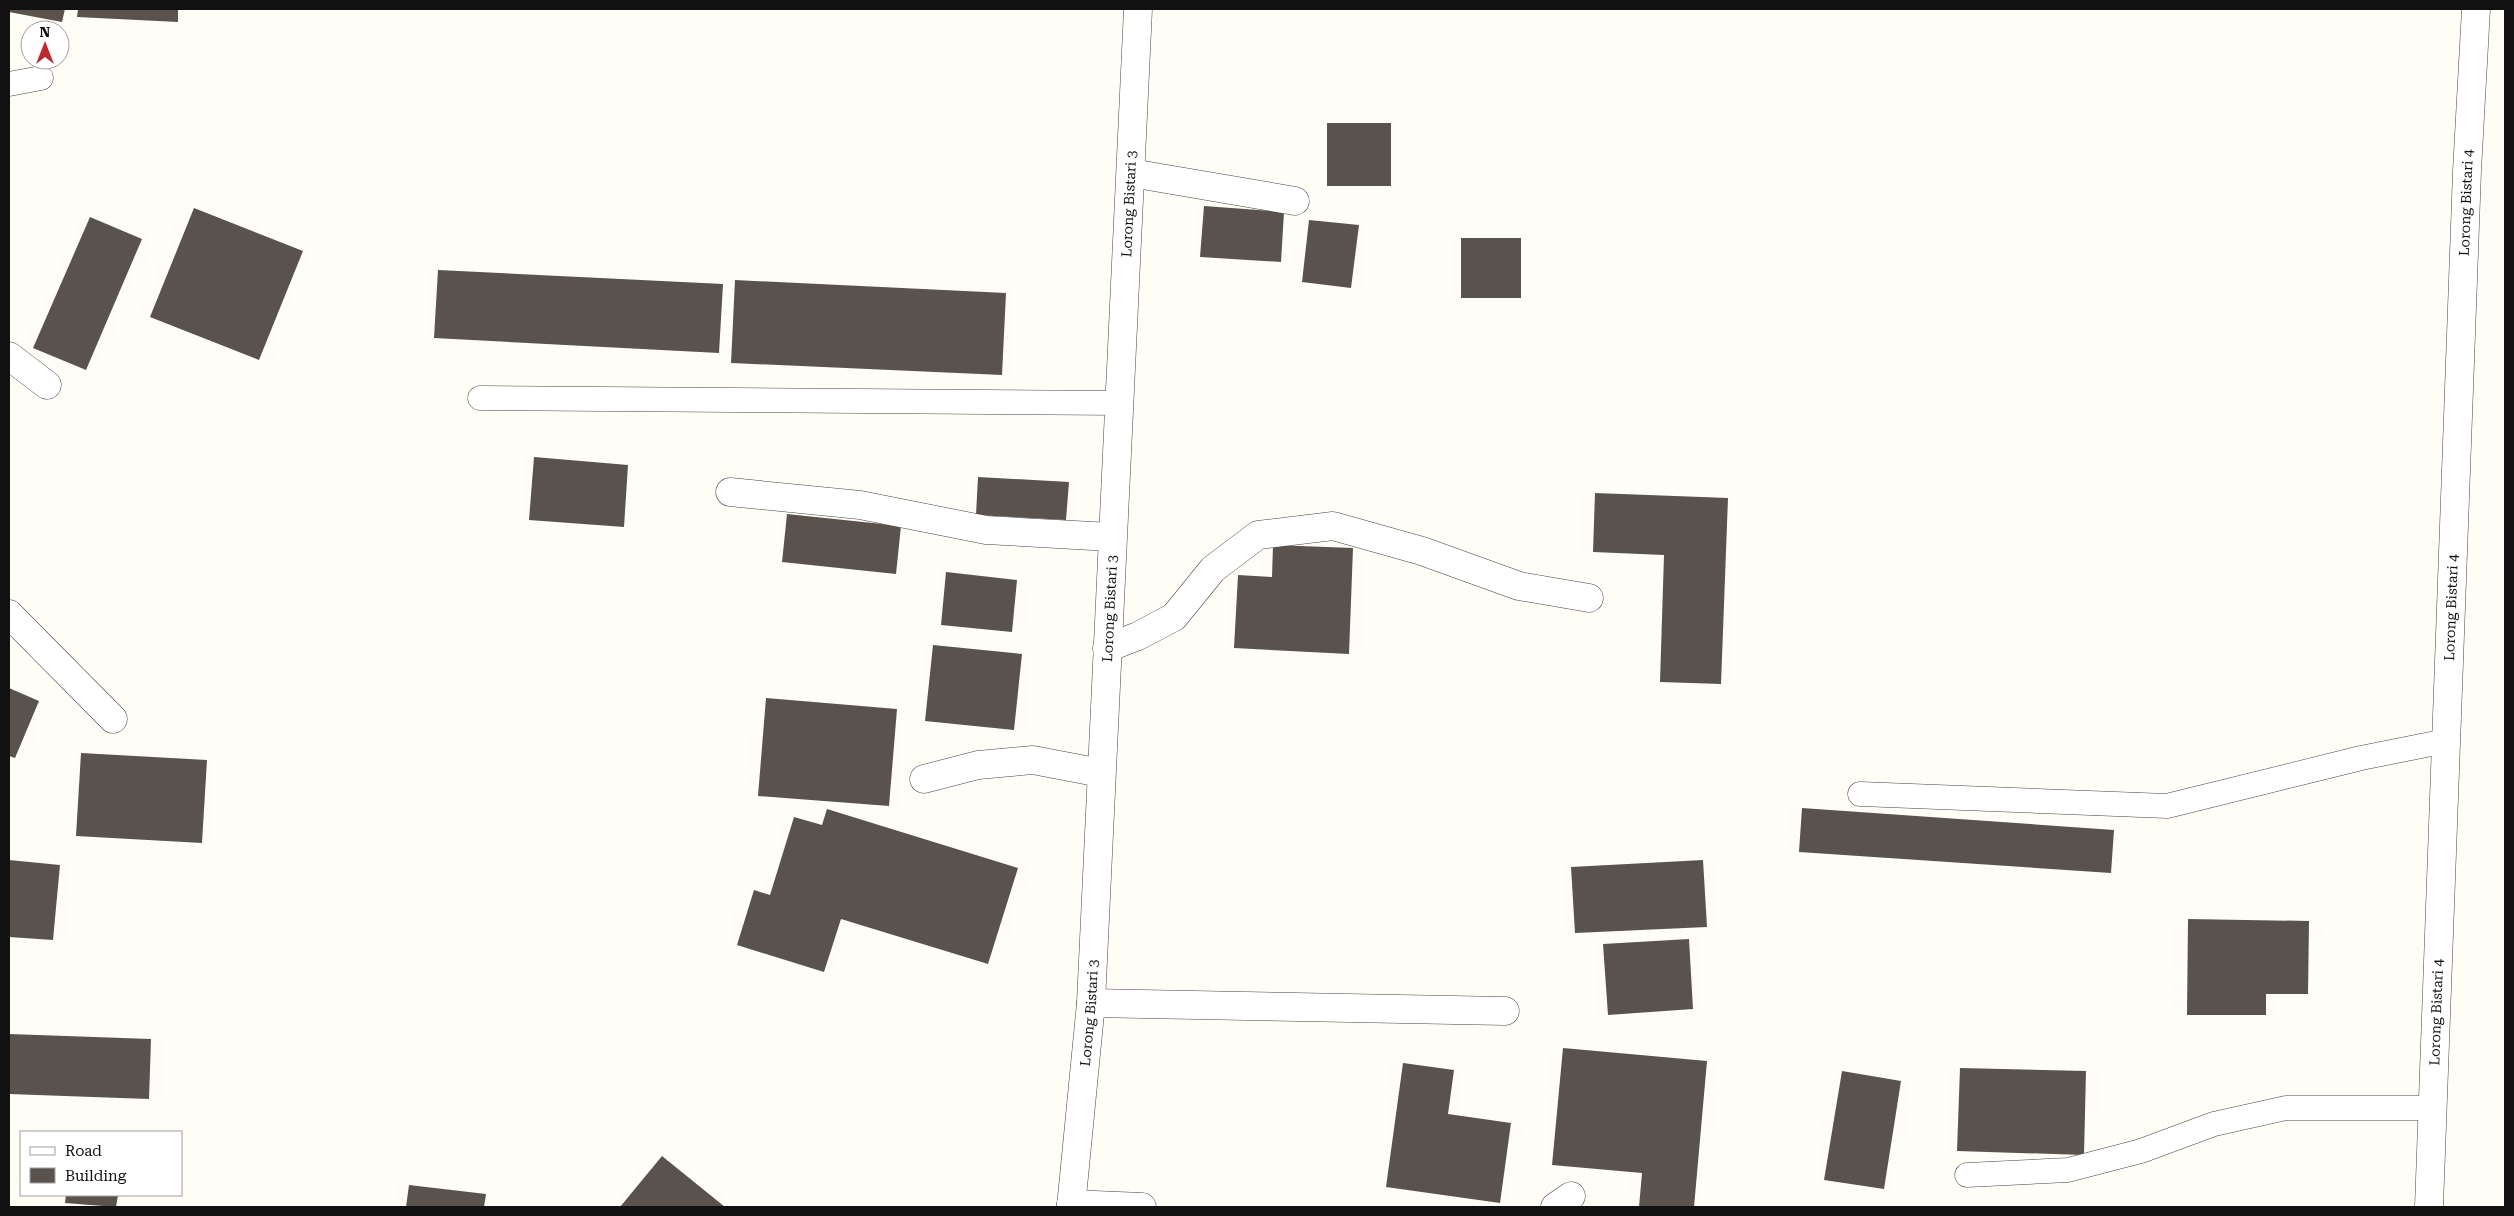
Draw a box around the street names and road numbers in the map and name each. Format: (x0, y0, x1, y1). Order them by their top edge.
street label: Lorong Bistari 4 (2456, 149, 2476, 256)
street label: Lorong Bistari 3 (1118, 150, 1139, 258)
street label: Lorong Bistari 4 (2441, 553, 2461, 661)
street label: Lorong Bistari 3 (1099, 554, 1120, 662)
street label: Lorong Bistari 4 (2426, 958, 2446, 1066)
street label: Lorong Bistari 3 (1077, 959, 1101, 1067)

